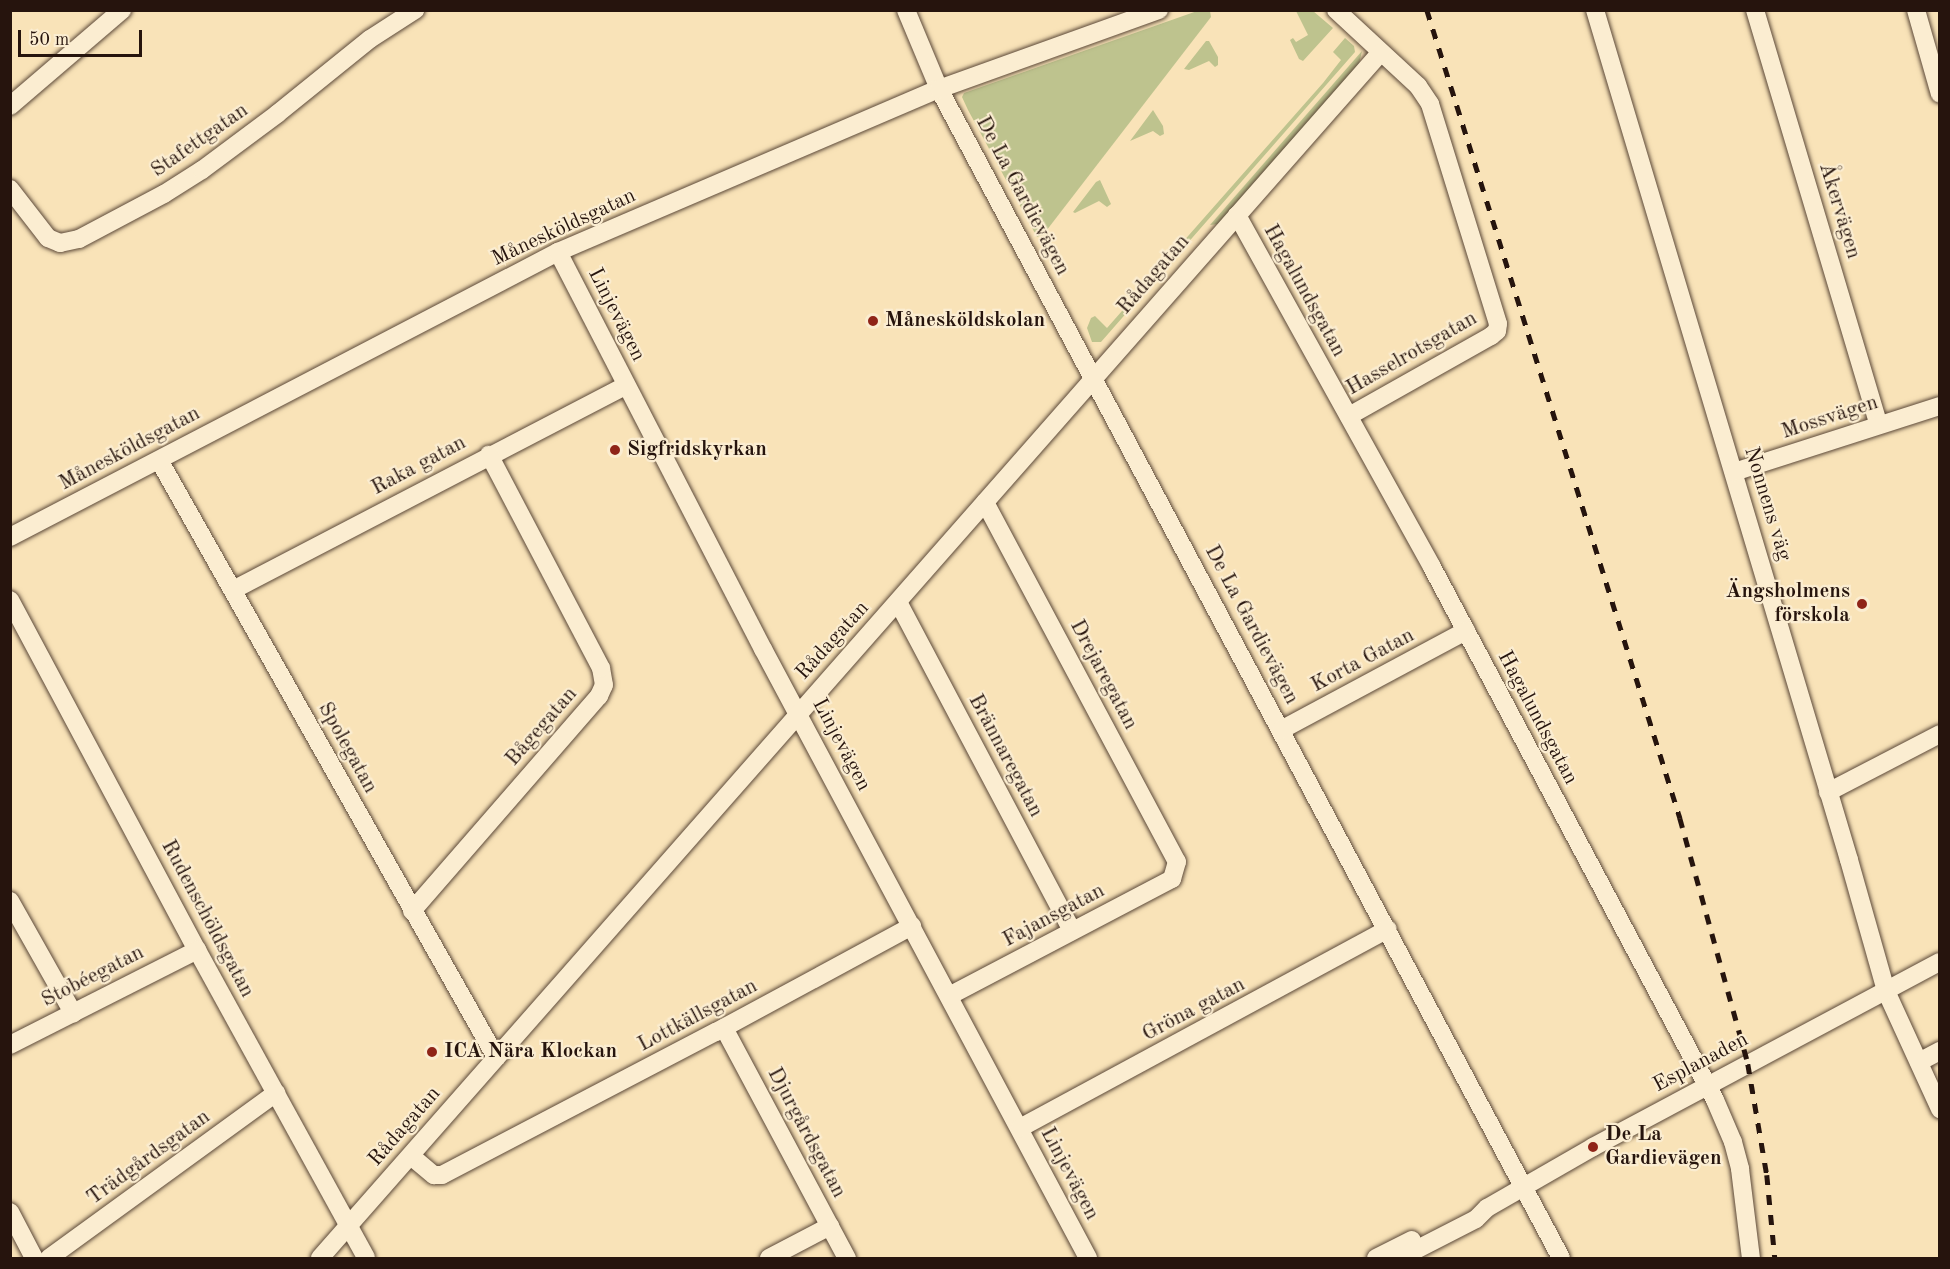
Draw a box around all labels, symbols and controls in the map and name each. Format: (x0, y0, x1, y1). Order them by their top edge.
scale bar (21, 18, 146, 56)
text: 50 m (29, 31, 69, 49)
street label: Stafettgatan (147, 98, 253, 184)
street label: De La Gardievägen (969, 112, 1075, 280)
street label: Åkervägen (1812, 160, 1866, 262)
street label: Månesköldsgatan (488, 184, 640, 272)
street label: Hagalundsgatan (1257, 220, 1351, 362)
street label: Rådagatan (1112, 230, 1196, 320)
street label: Linjevägen (582, 264, 650, 366)
street label: Hasselrotsgatan (1342, 306, 1482, 402)
place label: Månesköldskolan (885, 308, 1045, 334)
marker: Månesköldskolan (866, 314, 880, 328)
street label: Mossvägen (1779, 391, 1881, 445)
street label: Månesköldsgatan (55, 401, 205, 497)
street label: Raka gatan (367, 431, 471, 501)
place label: Sigfridskyrkan (627, 437, 767, 463)
marker: Sigfridskyrkan (608, 443, 622, 457)
street label: Nonnens väg (1738, 444, 1796, 564)
street label: De La Gardievägen (1198, 541, 1304, 709)
place label: Ängsholmens förskola (1726, 579, 1850, 629)
street label: Rådagatan (791, 596, 875, 686)
marker: Ängsholmens förskola (1855, 597, 1869, 611)
street label: Drejaregatan (1064, 616, 1142, 734)
street label: Korta Gatan (1307, 623, 1419, 699)
street label: Hagalundsgatan (1491, 647, 1583, 789)
street label: Bågegatan (501, 682, 583, 772)
street label: Brännaregatan (962, 690, 1048, 822)
street label: Linjevägen (806, 694, 876, 796)
street label: Spolegatan (312, 698, 382, 798)
street label: Rudenschöldsgatan (155, 836, 259, 1002)
street label: Fajansgatan (999, 879, 1109, 953)
street label: Stobéegatan (38, 940, 148, 1014)
street label: Gröna gatan (1138, 972, 1250, 1048)
street label: Lottkällsgatan (634, 974, 762, 1058)
street label: Esplanaden (1649, 1027, 1753, 1099)
place label: ICA Nära Klockan (444, 1039, 617, 1065)
marker: ICA Nära Klockan (425, 1045, 439, 1059)
street label: Djurgårdsgatan (761, 1063, 851, 1203)
street label: Rådagatan (363, 1082, 447, 1172)
street label: Trädgårdsgatan (82, 1105, 216, 1211)
place label: De La Gardievägen (1605, 1122, 1722, 1172)
street label: Linjevägen (1034, 1123, 1104, 1225)
marker: De La Gardievägen (1586, 1140, 1600, 1154)

